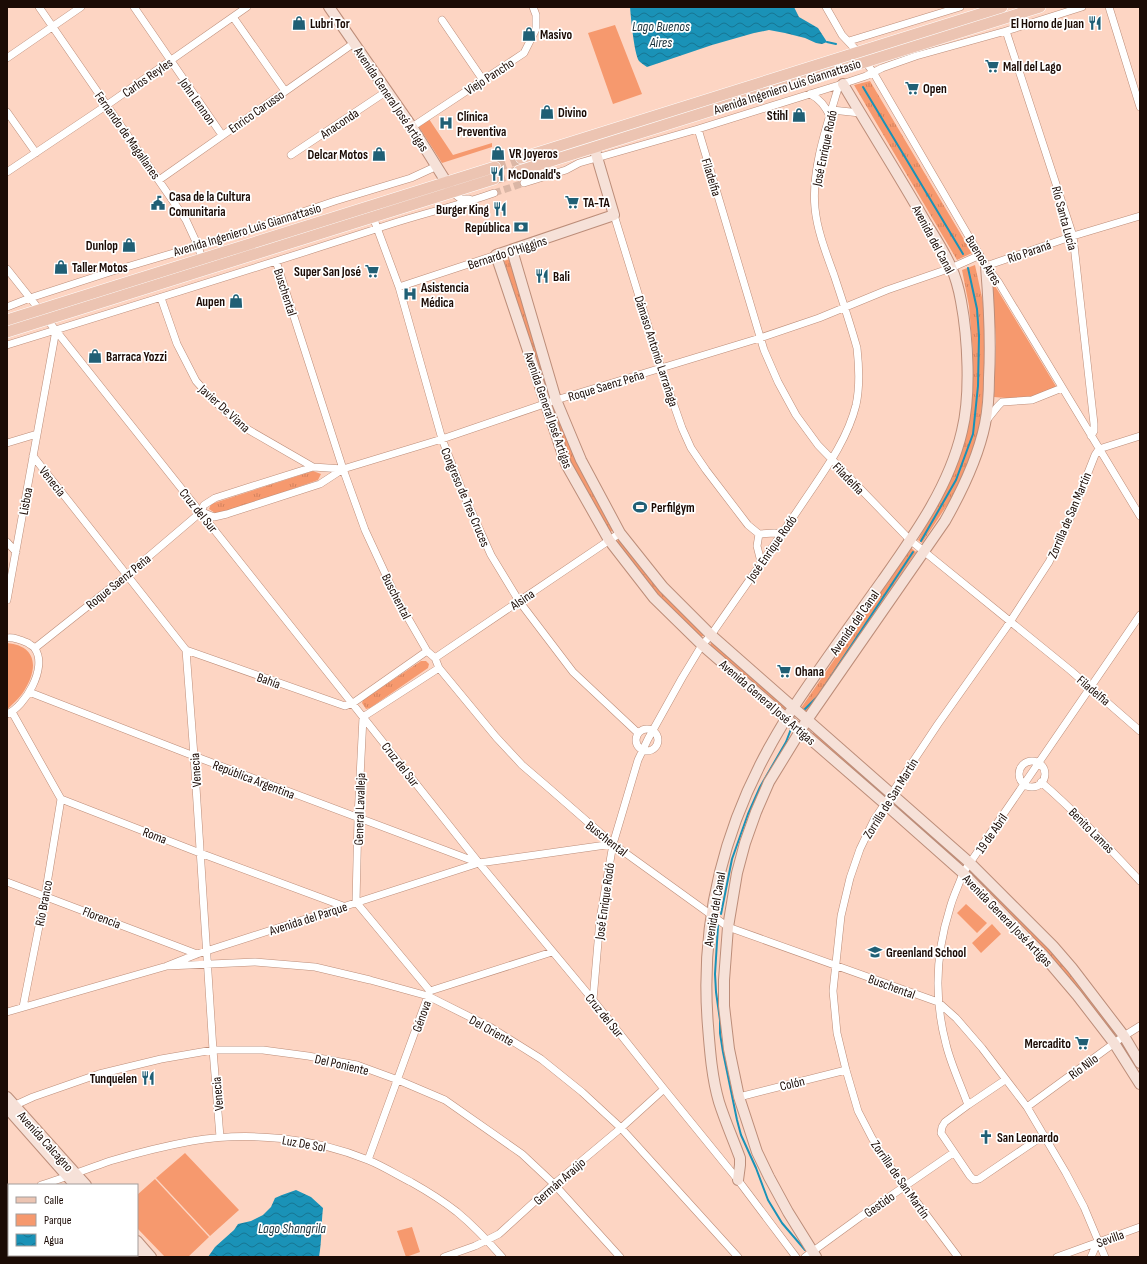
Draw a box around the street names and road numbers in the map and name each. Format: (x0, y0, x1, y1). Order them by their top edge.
street label: Avenida General José Artigas (350, 44, 432, 155)
street label: Carlos Reyles (119, 55, 176, 101)
street label: Viejo Pancho (462, 55, 517, 99)
street label: Avenida Ingeniero Luis Giannattasio (711, 56, 863, 119)
street label: John Lennon (175, 74, 219, 128)
street label: Enrico Carusso (226, 87, 288, 137)
street label: Fernando de Magallanes (91, 89, 164, 183)
street label: Anaconda (316, 105, 362, 143)
street label: José Enrique Rodó (809, 109, 841, 189)
street label: Filadelfia (698, 156, 724, 198)
street label: Río Santa Lucía (1048, 184, 1080, 252)
street label: Avenida Ingeniero Luis Giannattasio (171, 200, 323, 260)
street label: Avenida del Canal (908, 202, 958, 276)
street label: Bernardo O'Higgins (466, 233, 549, 273)
street label: Buenos Aires (962, 233, 1005, 289)
street label: Río Paraná (1005, 237, 1053, 267)
street label: Buschental (270, 267, 300, 318)
street label: Dámaso Antonio Larrañaga (631, 294, 682, 409)
street label: Avenida General José Artigas (520, 349, 576, 471)
street label: Roque Saenz Peña (566, 367, 646, 405)
street label: Javier De Viana (195, 381, 253, 436)
street label: Congreso de Tres Cruces (437, 445, 493, 550)
street label: Filadelfia (829, 459, 867, 498)
street label: Venecia (35, 463, 69, 500)
street label: Zorrilla de San Martín (1045, 470, 1095, 561)
street label: Cruz del Sur (176, 485, 221, 536)
street label: Lisboa (16, 486, 36, 516)
street label: José Enrique Rodó (743, 512, 801, 586)
street label: Roque Saenz Peña (83, 551, 154, 613)
street label: Buschental (378, 571, 414, 622)
street label: Alsina (507, 586, 538, 614)
street label: Avenida del Canal (826, 587, 883, 659)
street label: Avenida General José Artigas (715, 656, 819, 749)
street label: Bahía (255, 669, 283, 693)
street label: Filadelfia (1073, 672, 1113, 709)
street label: Cruz del Sur (378, 739, 423, 790)
street label: Venecia (187, 752, 205, 787)
street label: Zorrilla de San Martín (860, 755, 922, 842)
street label: República Argentina (210, 757, 297, 803)
street label: General Lavalleja (351, 773, 369, 846)
street label: Benito Lamas (1065, 804, 1118, 857)
street label: 19 de Abril (972, 811, 1011, 857)
street label: Buschental (582, 817, 631, 860)
street label: Roma (140, 824, 169, 848)
street label: José Enrique Rodó (592, 862, 618, 942)
street label: Avenida General José Artigas (958, 870, 1056, 971)
street label: Avenida del Canal (700, 871, 729, 949)
street label: Río Branco (32, 879, 56, 927)
street label: Avenida del Parque (266, 899, 349, 939)
street label: Florencia (80, 903, 123, 933)
street label: Buschental (866, 971, 917, 1003)
street label: Cruz del Sur (582, 990, 627, 1041)
street label: Génova (409, 998, 435, 1034)
street label: Del Oriente (466, 1012, 517, 1050)
street label: Del Poniente (313, 1051, 370, 1079)
street label: Río Nilo (1066, 1051, 1102, 1083)
street label: Colón (778, 1073, 806, 1095)
street label: Venecia (209, 1076, 227, 1112)
street label: Avenida Calcagno (13, 1107, 77, 1175)
street label: Luz De Sol (281, 1132, 327, 1156)
street label: Zorrilla de San Martín (867, 1137, 933, 1222)
street label: Germán Araújo (530, 1155, 589, 1209)
street label: Gestido (861, 1189, 898, 1221)
street label: Sevilla (1094, 1227, 1126, 1251)

